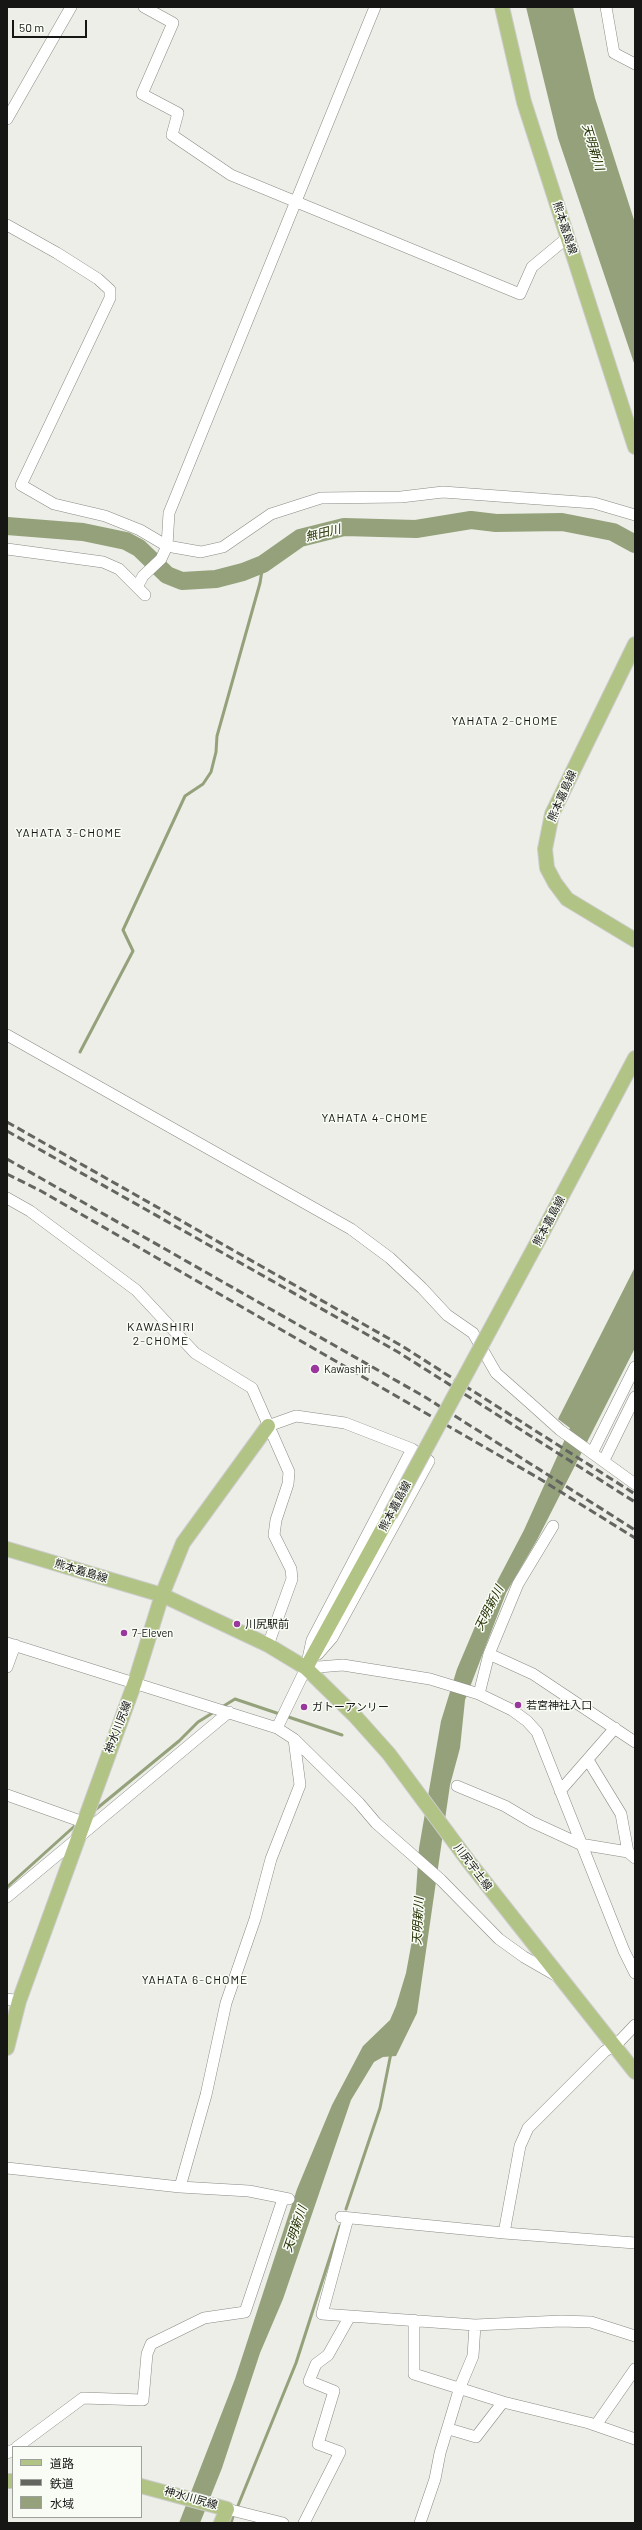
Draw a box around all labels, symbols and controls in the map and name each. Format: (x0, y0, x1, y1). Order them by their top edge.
scale bar (14, 12, 89, 38)
text: 50 m (19, 20, 44, 34)
water label: 天明新川 (579, 122, 607, 172)
street label: 熊本嘉島線 (550, 200, 580, 256)
water label: 無田川 (304, 522, 342, 544)
district label: YAHATA 2-CHOME (452, 714, 558, 728)
street label: 熊本嘉島線 (545, 768, 579, 824)
district label: YAHATA 3-CHOME (16, 826, 122, 840)
district label: YAHATA 4-CHOME (321, 1111, 429, 1125)
street label: 熊本嘉島線 (530, 1194, 568, 1248)
district label: KAWASHIRI 2-CHOME (127, 1320, 195, 1348)
place label: Kawashiri (324, 1362, 371, 1376)
marker: Kawashiri (309, 1363, 321, 1375)
street label: 熊本嘉島線 (376, 1479, 414, 1533)
street label: 熊本嘉島線 (53, 1557, 109, 1585)
water label: 天明新川 (472, 1583, 506, 1633)
place label: 川尻駅前 (245, 1617, 289, 1631)
marker: 川尻駅前 (232, 1619, 242, 1629)
place label: 7-Eleven (132, 1626, 173, 1640)
marker: 7-Eleven (119, 1628, 129, 1638)
place label: 若宮神社入口 (526, 1698, 592, 1712)
street label: 神水川尻線 (102, 1699, 134, 1755)
place label: ガトーアンリー (312, 1700, 389, 1714)
marker: 若宮神社入口 (513, 1700, 523, 1710)
marker: ガトーアンリー (299, 1702, 309, 1712)
street label: 川尻宇土線 (451, 1841, 495, 1893)
water label: 天明新川 (410, 1897, 426, 1945)
district label: YAHATA 6-CHOME (142, 1973, 248, 1987)
water label: 天明新川 (280, 2204, 310, 2254)
legend (12, 2446, 142, 2518)
text: 道路 (50, 2456, 74, 2470)
text: 鉄道 (50, 2476, 74, 2490)
street label: 神水川尻線 (163, 2484, 219, 2512)
text: 水域 (50, 2496, 74, 2510)

